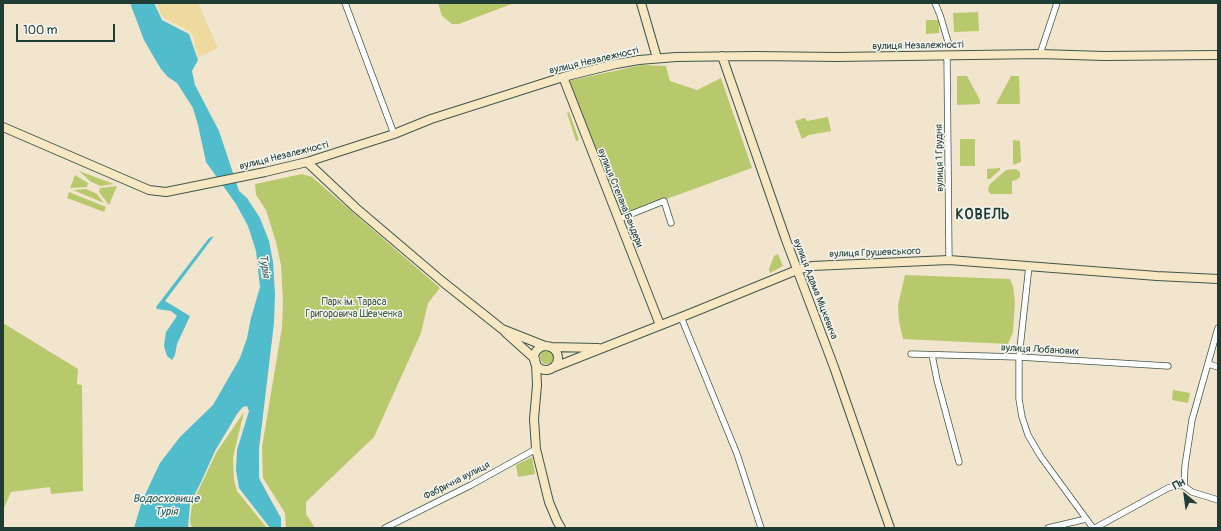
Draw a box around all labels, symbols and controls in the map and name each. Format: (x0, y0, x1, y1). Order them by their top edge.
scale bar (18, 16, 117, 42)
text: 100 m (23, 23, 57, 38)
street label: вулиця Незалежності (872, 39, 964, 53)
street label: вулиця Незалежності (548, 45, 640, 77)
street label: вулиця 1 Грудня (933, 124, 947, 192)
street label: вулиця Незалежності (238, 139, 330, 173)
street label: вулиця Степана Бандери (595, 147, 645, 249)
district label: КОВЕЛЬ (956, 207, 1010, 223)
street label: вулиця Адама Міцкевича (790, 237, 840, 341)
street label: вулиця Грушевського (829, 245, 921, 261)
water label: Турія (256, 254, 272, 278)
park label: Парк ім. Тараса Григоровича Шевченка (306, 296, 402, 320)
street label: вулиця Лобанових (1000, 342, 1080, 358)
street label: Фабрична вулиця (422, 459, 492, 503)
north arrow (1165, 475, 1205, 515)
text: Пн (1170, 475, 1187, 493)
water label: Водосховище Турія (133, 492, 199, 518)

